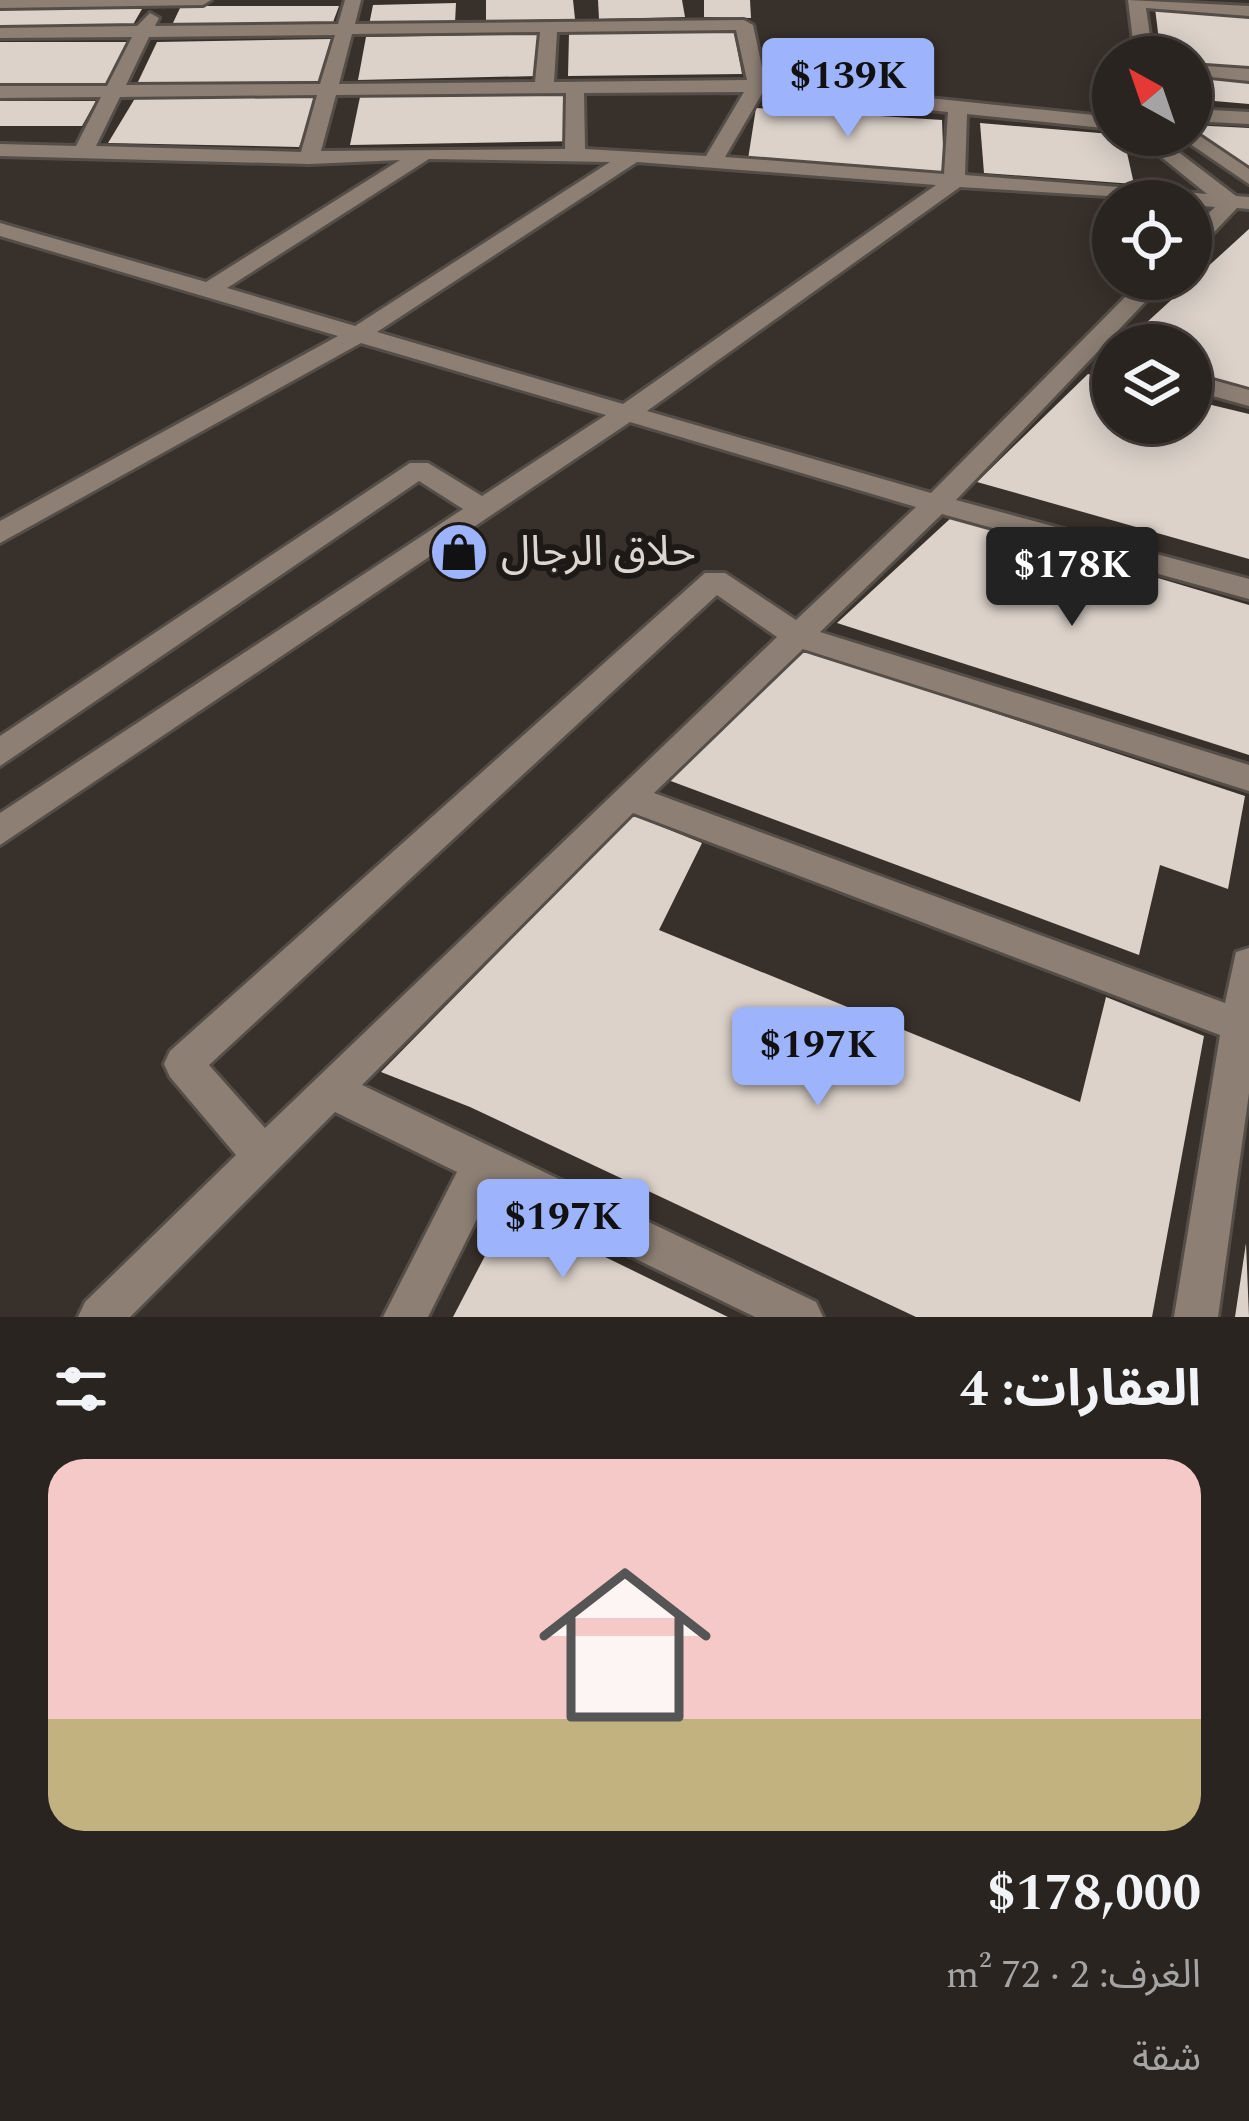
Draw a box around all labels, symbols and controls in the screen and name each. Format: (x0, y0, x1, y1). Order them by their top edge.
north arrow (1092, 36, 1212, 156)
map controls (1092, 36, 1212, 444)
pin: $139K (764, 38, 932, 140)
text: $139K (789, 47, 907, 106)
button: locate (1092, 180, 1212, 300)
button: layers (1092, 324, 1212, 444)
shop icon: حلاق الرجال (428, 521, 490, 583)
place label: حلاق الرجال (501, 521, 696, 584)
pin: $178K (988, 527, 1156, 629)
text: $178K (1013, 536, 1131, 595)
pin: $197K (734, 1007, 902, 1109)
text: $197K (759, 1016, 877, 1075)
pin: $197K (479, 1179, 647, 1281)
text: $197K (504, 1188, 622, 1247)
text: العقارات: 4 (960, 1351, 1201, 1429)
icon: filters (48, 1356, 114, 1422)
icon: home (517, 1537, 733, 1753)
text: $178,000 (987, 1855, 1201, 1933)
text: الغرف: 2 · 72 m² (946, 1946, 1201, 2005)
text: شقة (1132, 2029, 1201, 2088)

